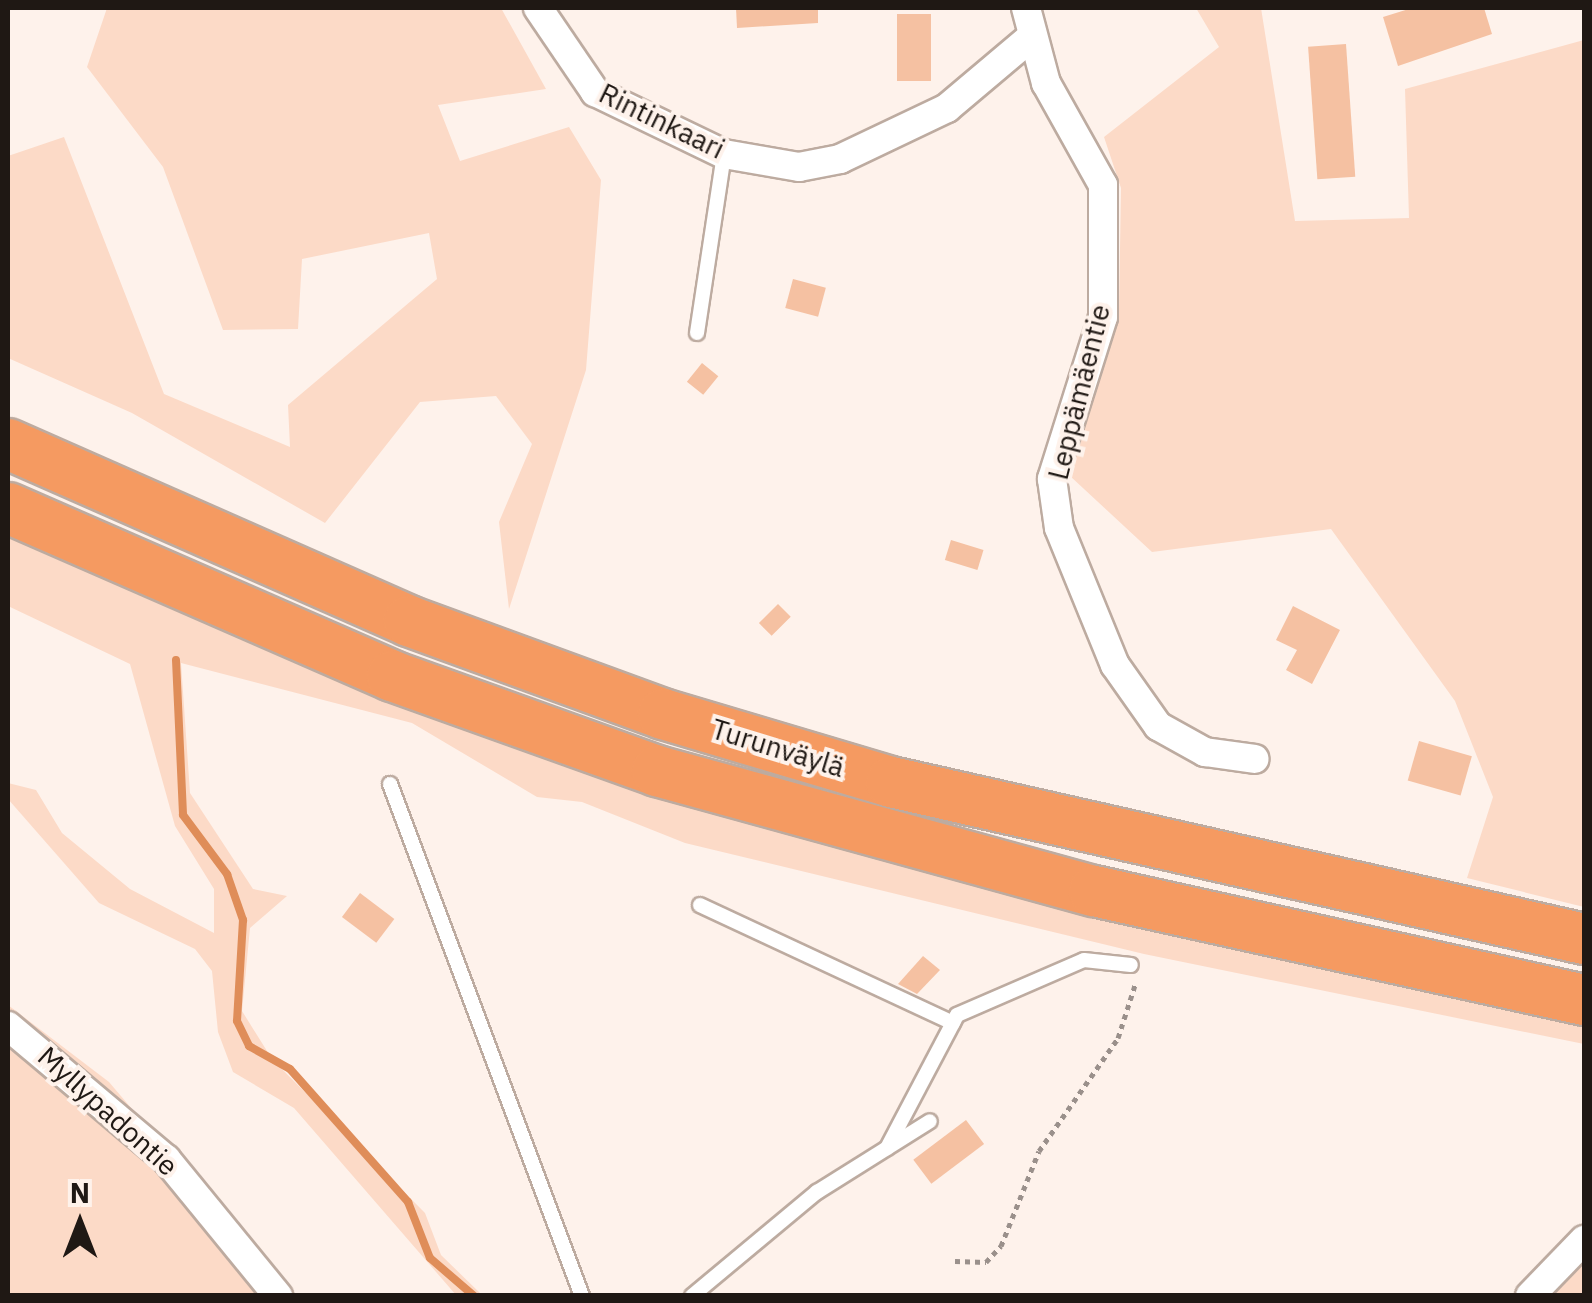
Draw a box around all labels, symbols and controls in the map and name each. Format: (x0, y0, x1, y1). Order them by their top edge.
street label: Rintinkaari (594, 76, 730, 166)
street label: Leppämäentie (1041, 301, 1117, 483)
street label: Turunväylä (707, 712, 849, 784)
street label: Myllypadontie (31, 1039, 185, 1183)
north arrow (30, 1173, 130, 1273)
text: N (70, 1174, 90, 1211)

